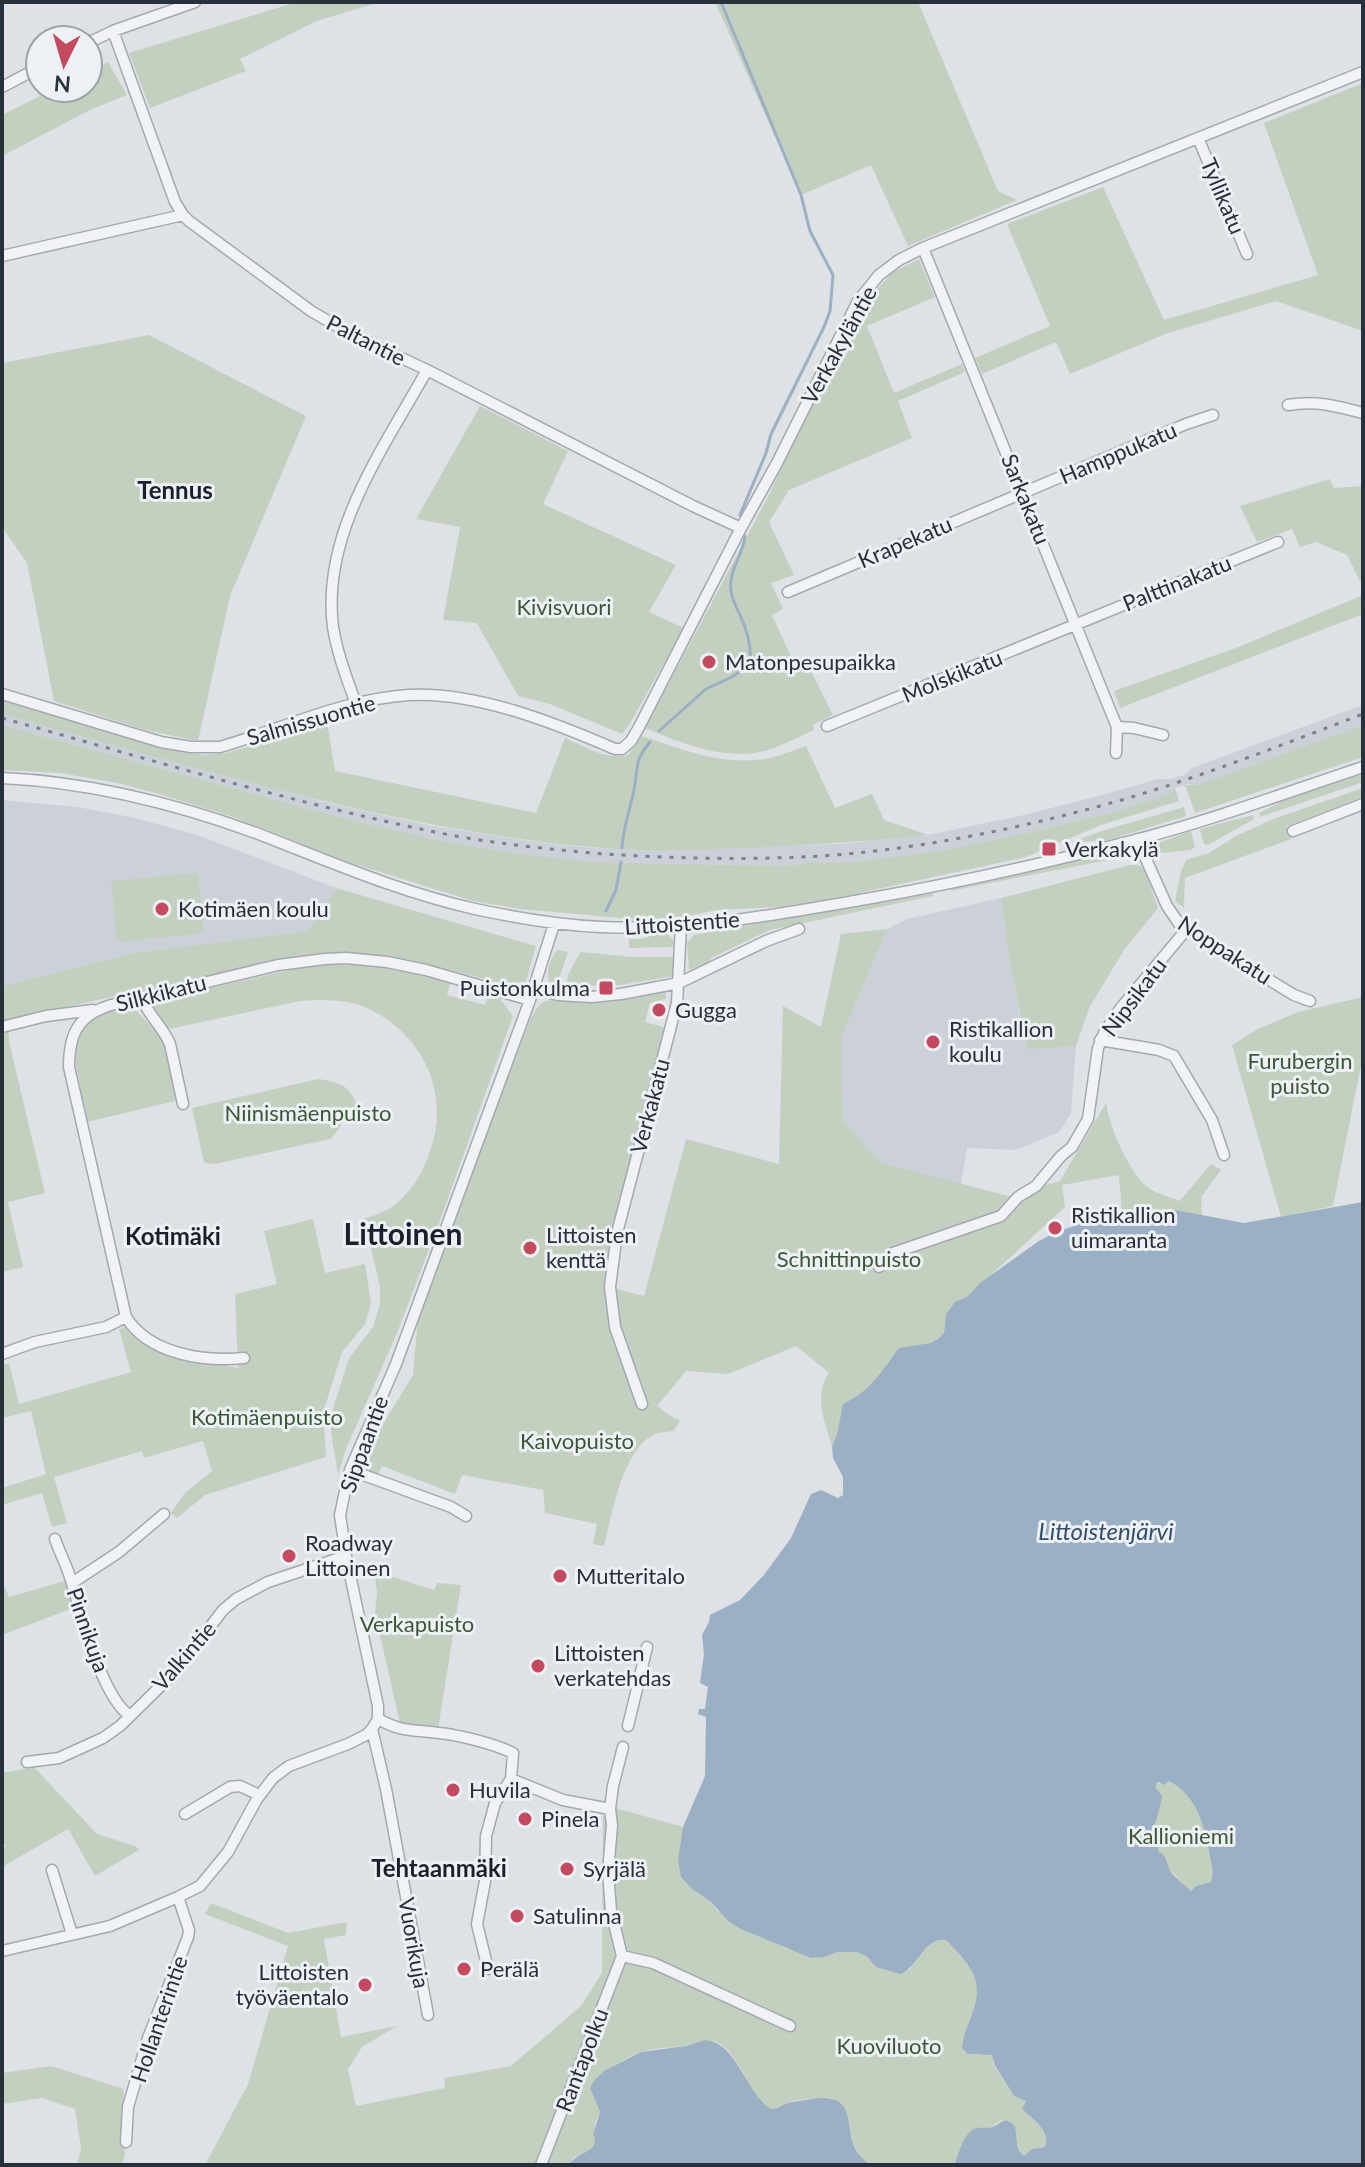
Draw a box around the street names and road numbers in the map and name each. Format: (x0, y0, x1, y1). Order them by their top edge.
street label: Tyllikatu (1195, 154, 1252, 238)
street label: Verkakyläntie (795, 281, 882, 409)
street label: Paltantie (322, 308, 410, 371)
street label: Hamppukatu (1055, 416, 1180, 489)
street label: Sarkakatu (996, 450, 1057, 548)
street label: Krapekatu (854, 510, 956, 573)
street label: Palttinakatu (1119, 549, 1235, 617)
street label: Molskikatu (898, 643, 1006, 708)
street label: Salmissuontie (244, 688, 378, 751)
street label: Littoistentie (623, 905, 741, 940)
street label: Noppakatu (1173, 909, 1277, 990)
street label: Nipsikatu (1095, 952, 1172, 1041)
street label: Silkkikatu (113, 968, 209, 1017)
street label: Verkakatu (624, 1055, 675, 1156)
street label: Sippaantie (334, 1392, 393, 1496)
street label: Pinnikuja (61, 1584, 116, 1676)
street label: Valkintie (146, 1615, 221, 1696)
street label: Vuorikuja (393, 1896, 436, 1990)
street label: Hollanterintie (124, 1952, 193, 2086)
street label: Rantapolku (549, 2004, 614, 2116)

